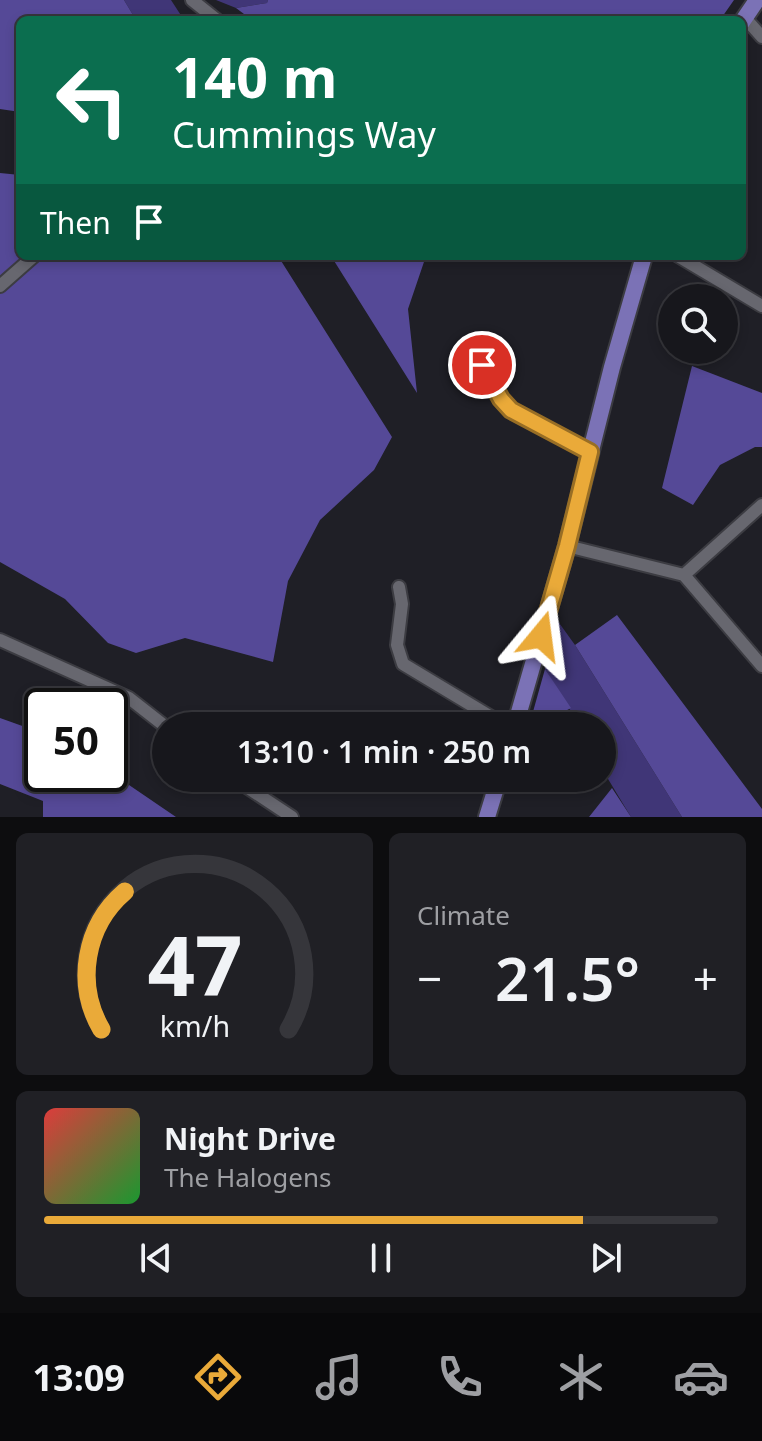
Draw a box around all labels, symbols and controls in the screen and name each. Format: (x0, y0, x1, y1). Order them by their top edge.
text: 140 m (172, 38, 337, 114)
icon: left (40, 48, 144, 152)
text: Cummings Way (172, 110, 436, 159)
icon: arrive (127, 200, 171, 244)
text: Then (40, 202, 111, 243)
map controls (658, 284, 738, 364)
button: search (658, 284, 738, 364)
pin (448, 331, 516, 399)
icon: arrive (460, 343, 504, 387)
position arrow (499, 594, 583, 678)
speed limit sign: 50 (24, 688, 128, 792)
text: 13:10 · 1 min · 250 m (237, 731, 531, 772)
text: Climate (417, 897, 510, 933)
text: 47 (147, 907, 242, 1020)
text: 21.5° (495, 937, 640, 1019)
text: − (417, 948, 442, 1008)
text: + (693, 948, 718, 1008)
text: km/h (159, 1006, 230, 1045)
text: Night Drive (164, 1118, 336, 1159)
text: The Halogens (164, 1159, 331, 1195)
icon: previous (134, 1236, 178, 1280)
icon: pause (359, 1236, 403, 1280)
icon: next (584, 1236, 628, 1280)
icon: directions (190, 1349, 246, 1405)
icon: music (311, 1349, 367, 1405)
icon: phone (432, 1349, 488, 1405)
icon: climate (553, 1349, 609, 1405)
icon: car (673, 1349, 729, 1405)
text: 13:09 (32, 1353, 125, 1402)

